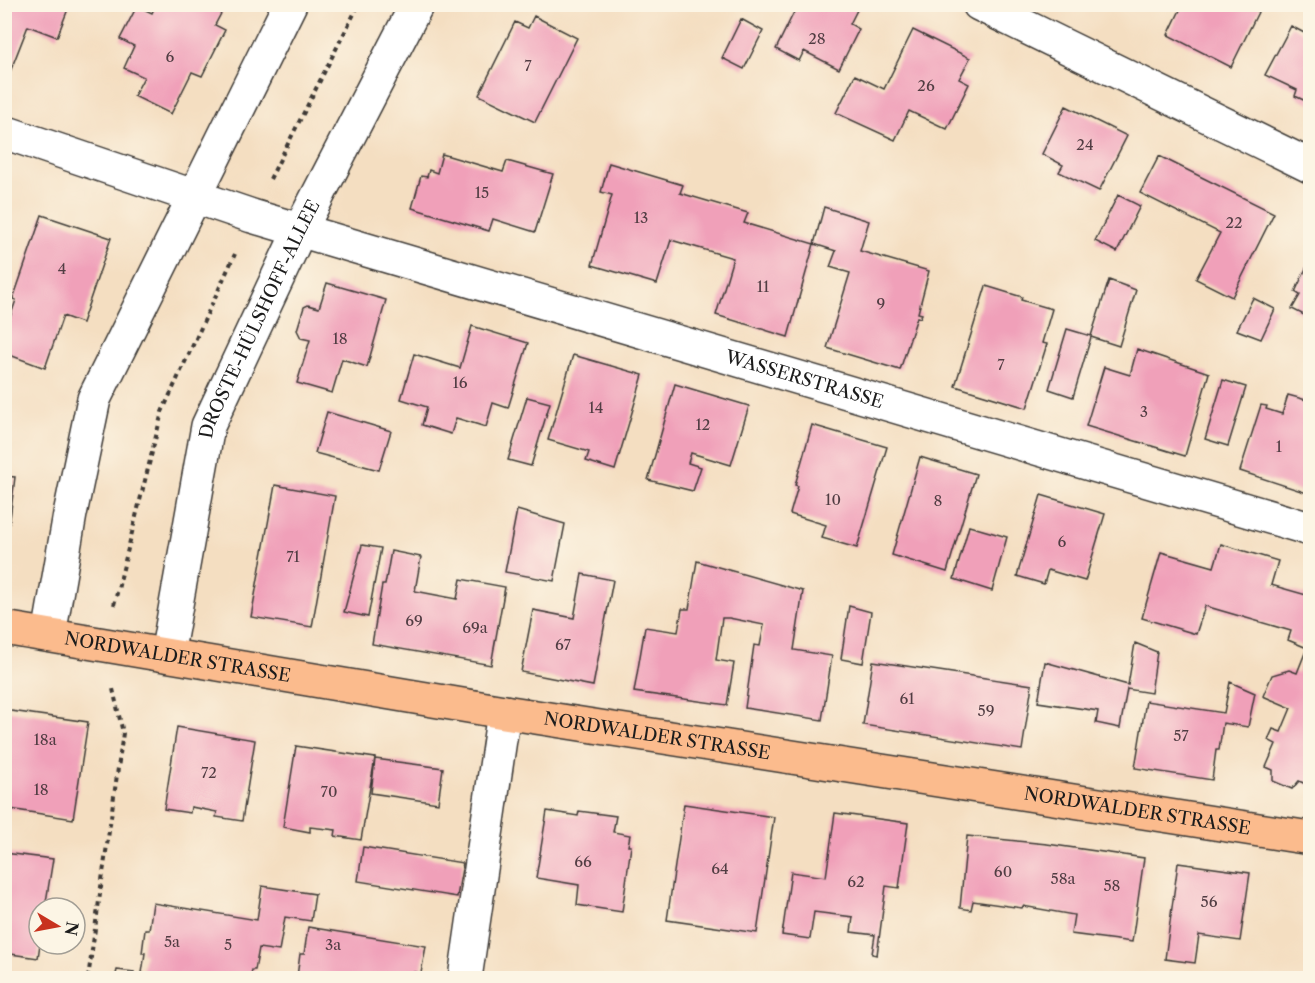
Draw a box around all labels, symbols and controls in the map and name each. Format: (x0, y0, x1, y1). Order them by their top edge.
house number: 28 (808, 29, 826, 48)
house number: 6 (166, 47, 175, 66)
house number: 7 (524, 56, 532, 75)
house number: 26 (917, 76, 935, 95)
house number: 24 (1076, 135, 1094, 154)
house number: 15 (475, 183, 489, 202)
street label: DROSTE-HÜLSHOFF-ALLEE (195, 196, 325, 440)
house number: 13 (634, 208, 648, 227)
house number: 22 (1225, 213, 1243, 232)
house number: 4 (58, 259, 66, 278)
house number: 11 (757, 277, 770, 296)
house number: 9 (877, 294, 885, 313)
house number: 18 (332, 329, 348, 348)
street label: WASSERSTRASSE (722, 345, 886, 413)
house number: 7 (997, 355, 1005, 374)
house number: 16 (452, 373, 468, 392)
house number: 14 (589, 398, 603, 417)
house number: 3 (1140, 402, 1148, 421)
house number: 12 (696, 415, 710, 434)
house number: 1 (1276, 437, 1283, 456)
house number: 10 (825, 490, 841, 509)
house number: 8 (934, 491, 943, 510)
house number: 6 (1058, 532, 1067, 551)
house number: 71 (286, 547, 301, 566)
house number: 69 (405, 611, 423, 630)
house number: 69a (462, 618, 488, 637)
street label: NORDWALDER STRASSE (63, 627, 292, 687)
house number: 67 (555, 635, 572, 654)
house number: 61 (899, 689, 915, 708)
house number: 59 (978, 701, 994, 720)
street label: NORDWALDER STRASSE (542, 707, 772, 764)
house number: 57 (1173, 726, 1189, 745)
house number: 18a (33, 730, 57, 749)
house number: 72 (201, 763, 217, 782)
house number: 18 (33, 780, 49, 799)
house number: 70 (321, 782, 337, 801)
street label: NORDWALDER STRASSE (1022, 782, 1252, 840)
house number: 66 (574, 852, 592, 871)
house number: 64 (711, 859, 729, 878)
house number: 60 (994, 862, 1012, 881)
house number: 58a (1051, 869, 1076, 888)
house number: 62 (847, 872, 865, 891)
house number: 58 (1103, 876, 1121, 895)
house number: 56 (1201, 892, 1218, 911)
north arrow (27, 896, 87, 956)
text: N (61, 920, 83, 937)
house number: 5a (164, 932, 180, 951)
house number: 5 (224, 935, 232, 954)
house number: 3a (325, 935, 341, 954)

